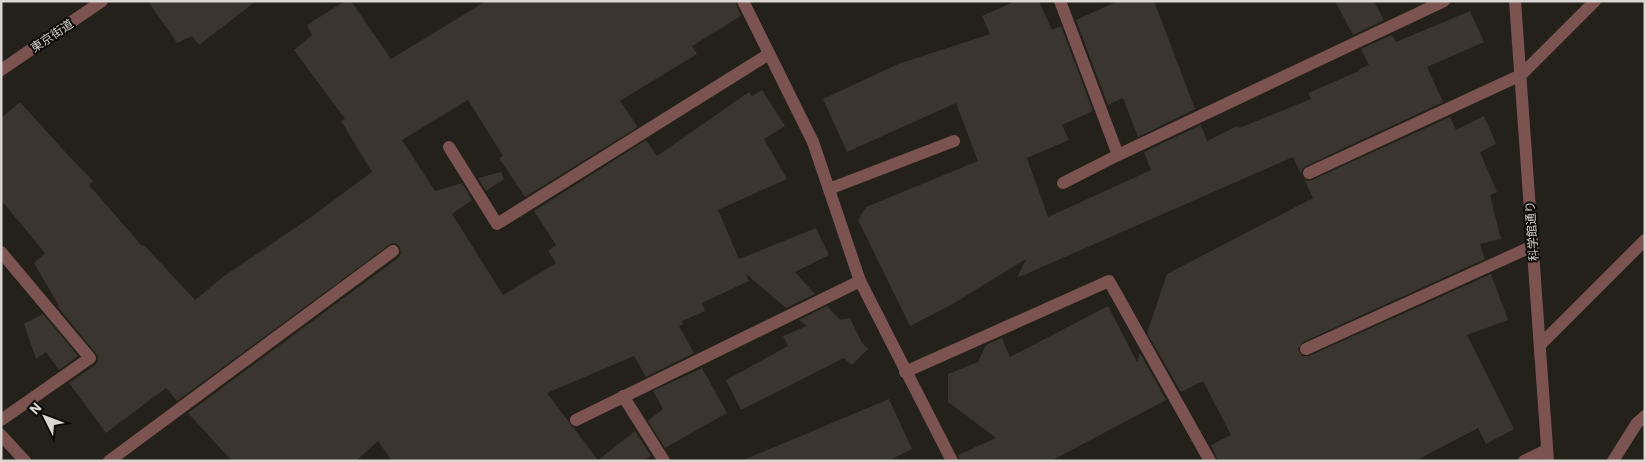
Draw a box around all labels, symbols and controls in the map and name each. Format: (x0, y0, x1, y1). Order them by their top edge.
street label: 東京街道 (28, 16, 76, 55)
street label: 科学館通り (1522, 201, 1541, 261)
north arrow (20, 392, 70, 442)
text: N (25, 399, 45, 418)

